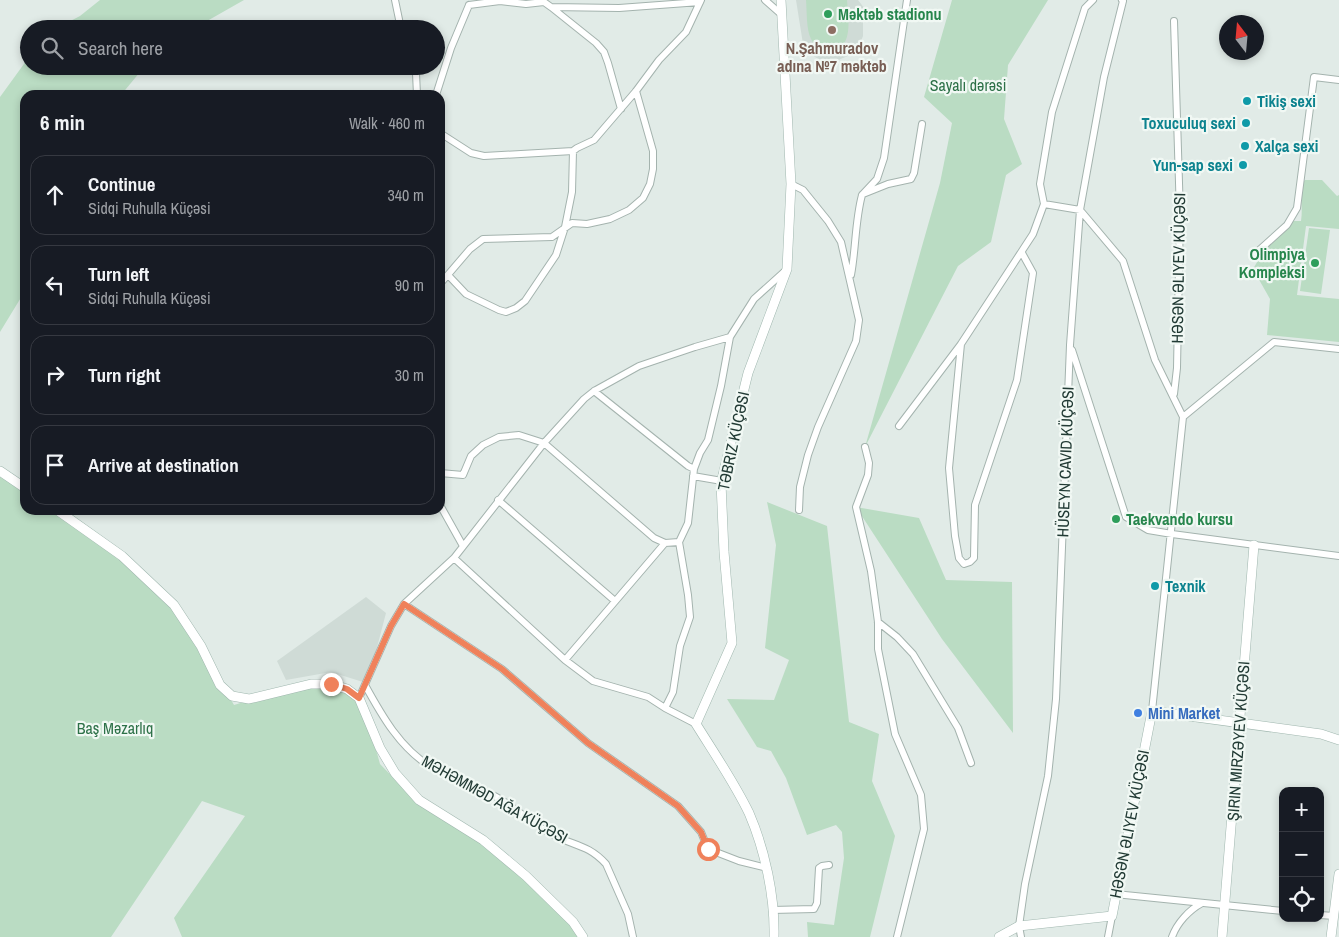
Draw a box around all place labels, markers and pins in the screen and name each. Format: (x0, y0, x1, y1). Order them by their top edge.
place label: Məktəb stadionu (838, 3, 942, 25)
marker: Məktəb stadionu (822, 8, 834, 20)
marker: N.Şahmuradov adına №7 məktəb (826, 24, 838, 36)
place label: N.Şahmuradov adına №7 məktəb (777, 37, 887, 77)
place label: Tikiş sexi (1257, 90, 1316, 112)
marker: Tikiş sexi (1241, 95, 1253, 107)
place label: Toxuculuq sexi (1141, 112, 1236, 134)
marker: Toxuculuq sexi (1240, 117, 1252, 129)
place label: Xalça sexi (1255, 135, 1318, 157)
marker: Xalça sexi (1239, 140, 1251, 152)
place label: Yun-sap sexi (1153, 154, 1233, 176)
marker: Yun-sap sexi (1237, 159, 1249, 171)
place label: Olimpiya Kompleksi (1239, 243, 1306, 283)
marker: Olimpiya Kompleksi (1309, 257, 1321, 269)
place label: Taekvando kursu (1126, 508, 1233, 530)
marker: Taekvando kursu (1110, 513, 1122, 525)
place label: Texnik (1165, 575, 1206, 597)
marker: Texnik (1149, 580, 1161, 592)
place label: Mini Market (1148, 702, 1221, 724)
marker: Mini Market (1132, 707, 1144, 719)

